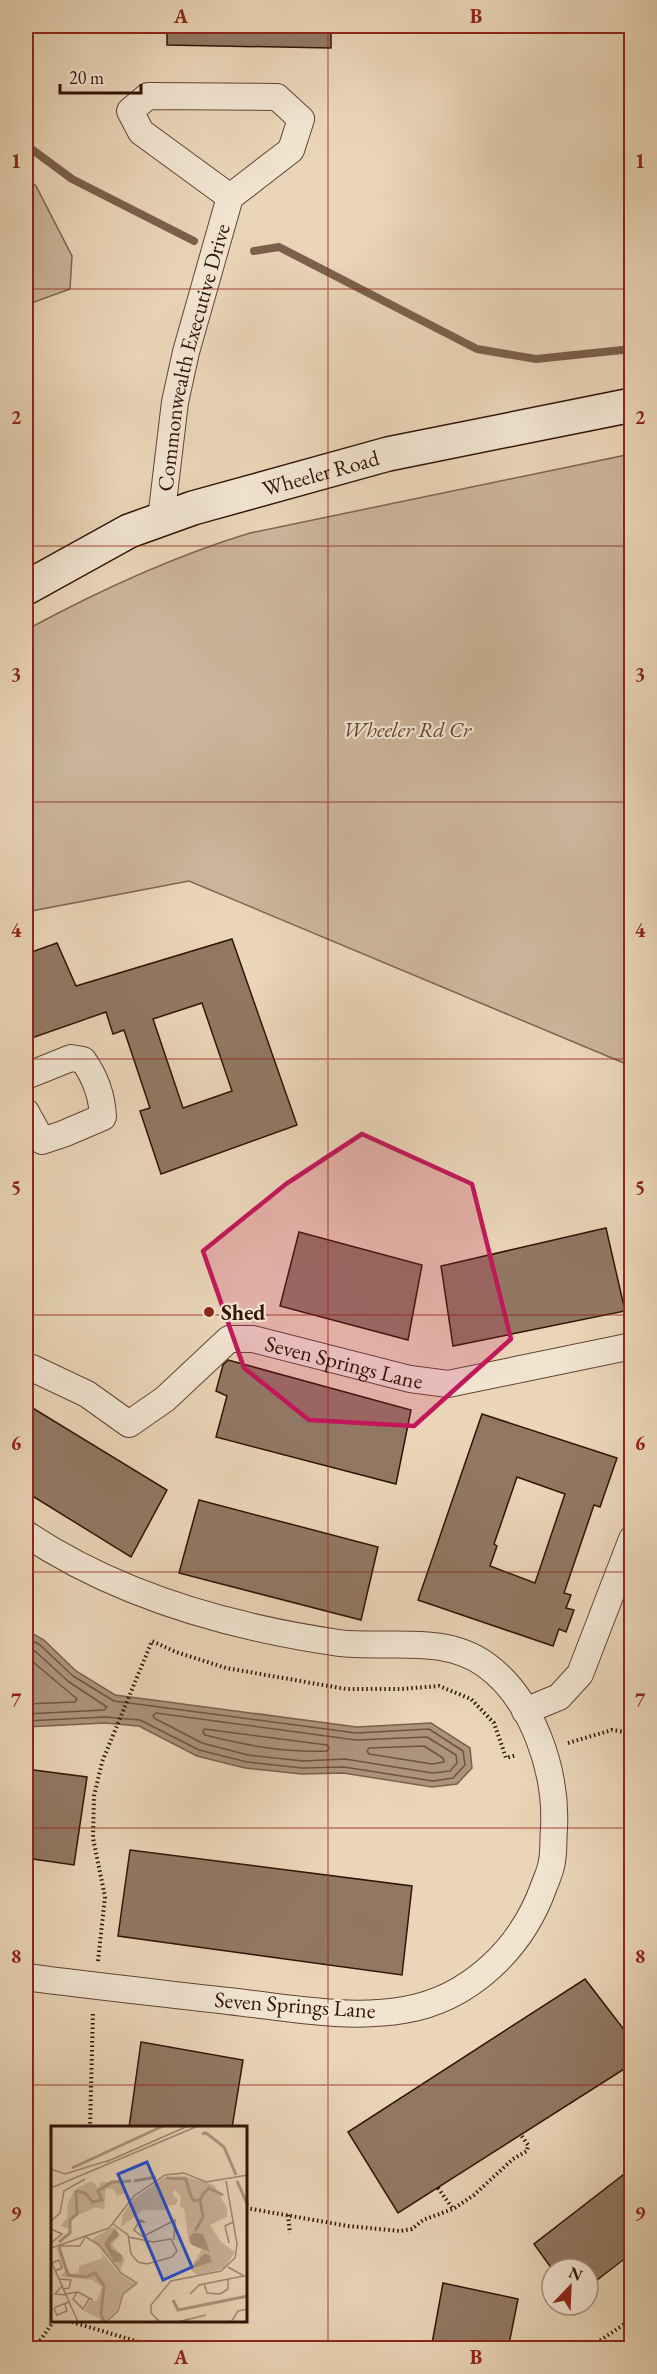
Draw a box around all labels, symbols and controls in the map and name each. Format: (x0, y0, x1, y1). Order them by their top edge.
text: A (173, 3, 189, 29)
text: B (470, 3, 482, 29)
scale bar (60, 57, 141, 95)
text: 20 m (69, 66, 104, 89)
text: 1 (11, 148, 21, 174)
text: 1 (635, 148, 645, 174)
street label: Commonwealth Executive Drive (150, 220, 236, 493)
text: 2 (11, 404, 22, 430)
text: 2 (635, 404, 646, 430)
street label: Wheeler Road (259, 442, 383, 503)
text: 3 (11, 661, 21, 687)
text: 3 (635, 661, 645, 687)
park label: Wheeler Rd Cr (343, 715, 473, 744)
text: 4 (11, 917, 22, 943)
text: 4 (635, 917, 646, 943)
text: 5 (11, 1174, 21, 1200)
text: 5 (635, 1174, 645, 1200)
place label: Shed (221, 1298, 265, 1327)
marker: Shed (202, 1305, 216, 1319)
street label: Seven Springs Lane (262, 1328, 425, 1395)
text: 6 (11, 1430, 22, 1456)
text: 6 (635, 1430, 646, 1456)
text: 7 (11, 1687, 22, 1713)
text: 7 (635, 1687, 646, 1713)
text: 8 (11, 1943, 21, 1969)
text: 8 (635, 1943, 645, 1969)
street label: Seven Springs Lane (213, 1985, 377, 2025)
inset map (51, 2126, 248, 2323)
text: 9 (11, 2200, 22, 2226)
text: 9 (635, 2200, 646, 2226)
north arrow (540, 2257, 600, 2317)
text: N (566, 2261, 586, 2286)
text: A (173, 2344, 189, 2370)
text: B (470, 2344, 482, 2370)

